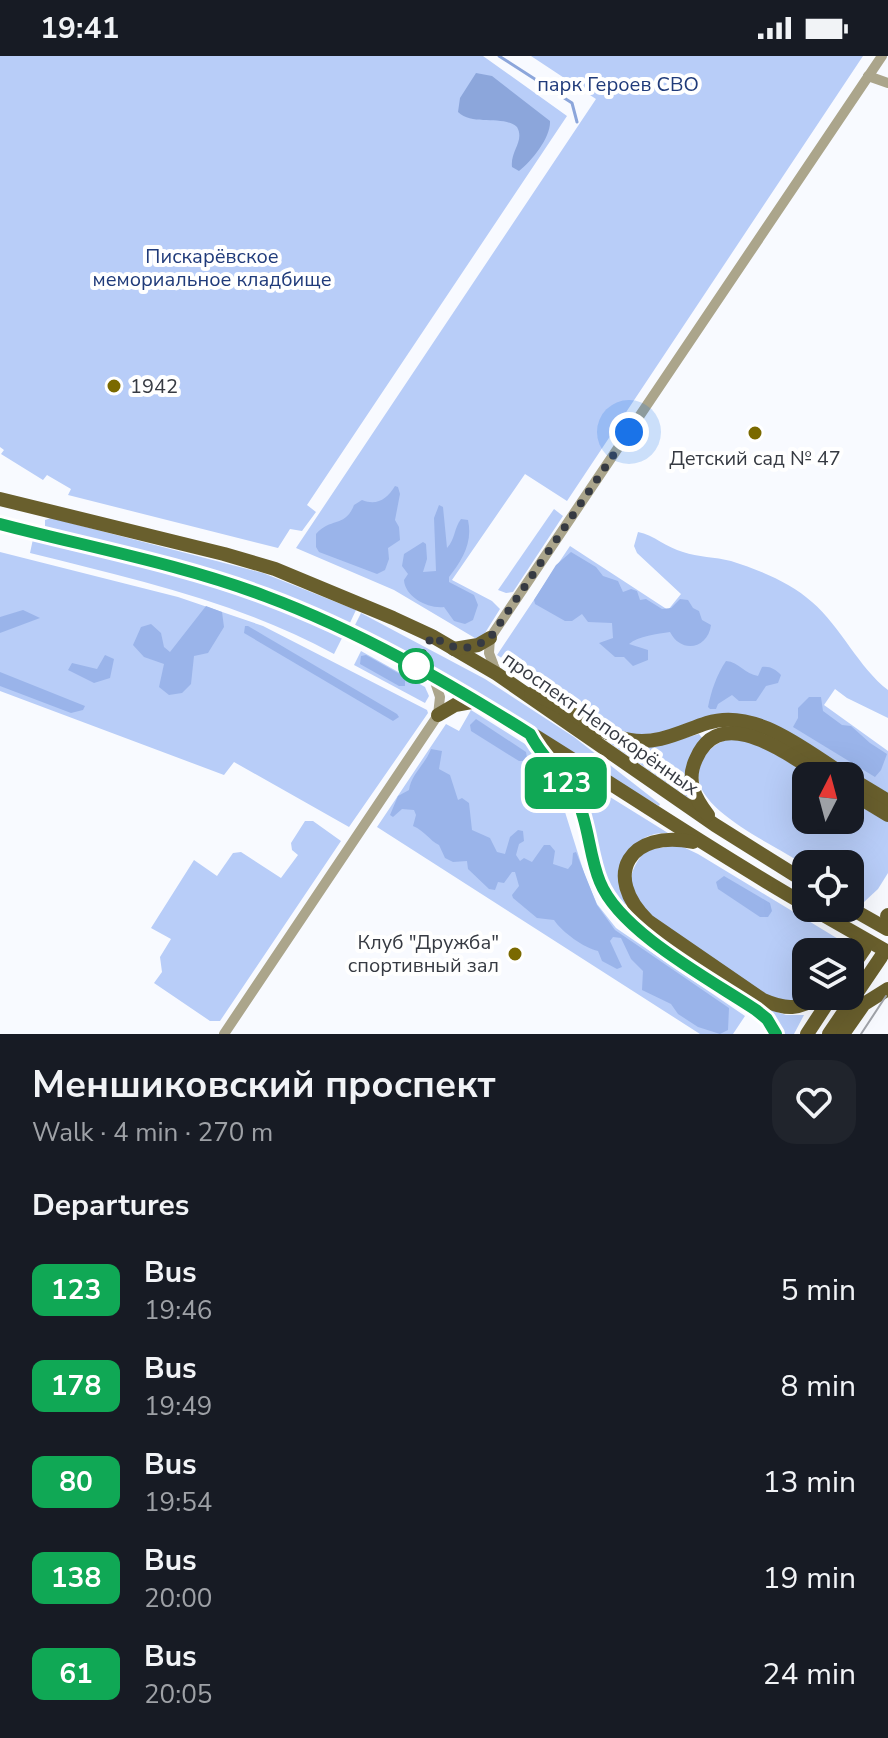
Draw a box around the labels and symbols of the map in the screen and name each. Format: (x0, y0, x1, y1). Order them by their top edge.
park label: парк Героев СВО (537, 71, 699, 98)
park label: Пискарёвское мемориальное кладбище (92, 243, 332, 293)
place label: 1942 (130, 373, 178, 400)
marker: 1942 (105, 377, 123, 395)
your location (609, 412, 649, 452)
marker: Детский сад № 47 (746, 424, 764, 442)
place label: Детский сад № 47 (669, 445, 841, 472)
street label: проспект Непокорённых (497, 645, 704, 802)
unlabelled marker (399, 649, 433, 683)
line badge: 123 (520, 757, 612, 809)
north arrow (792, 762, 864, 834)
place label: Клуб "Дружба" спортивный зал (348, 929, 499, 979)
marker: Клуб "Дружба" спортивный зал (506, 945, 524, 963)

